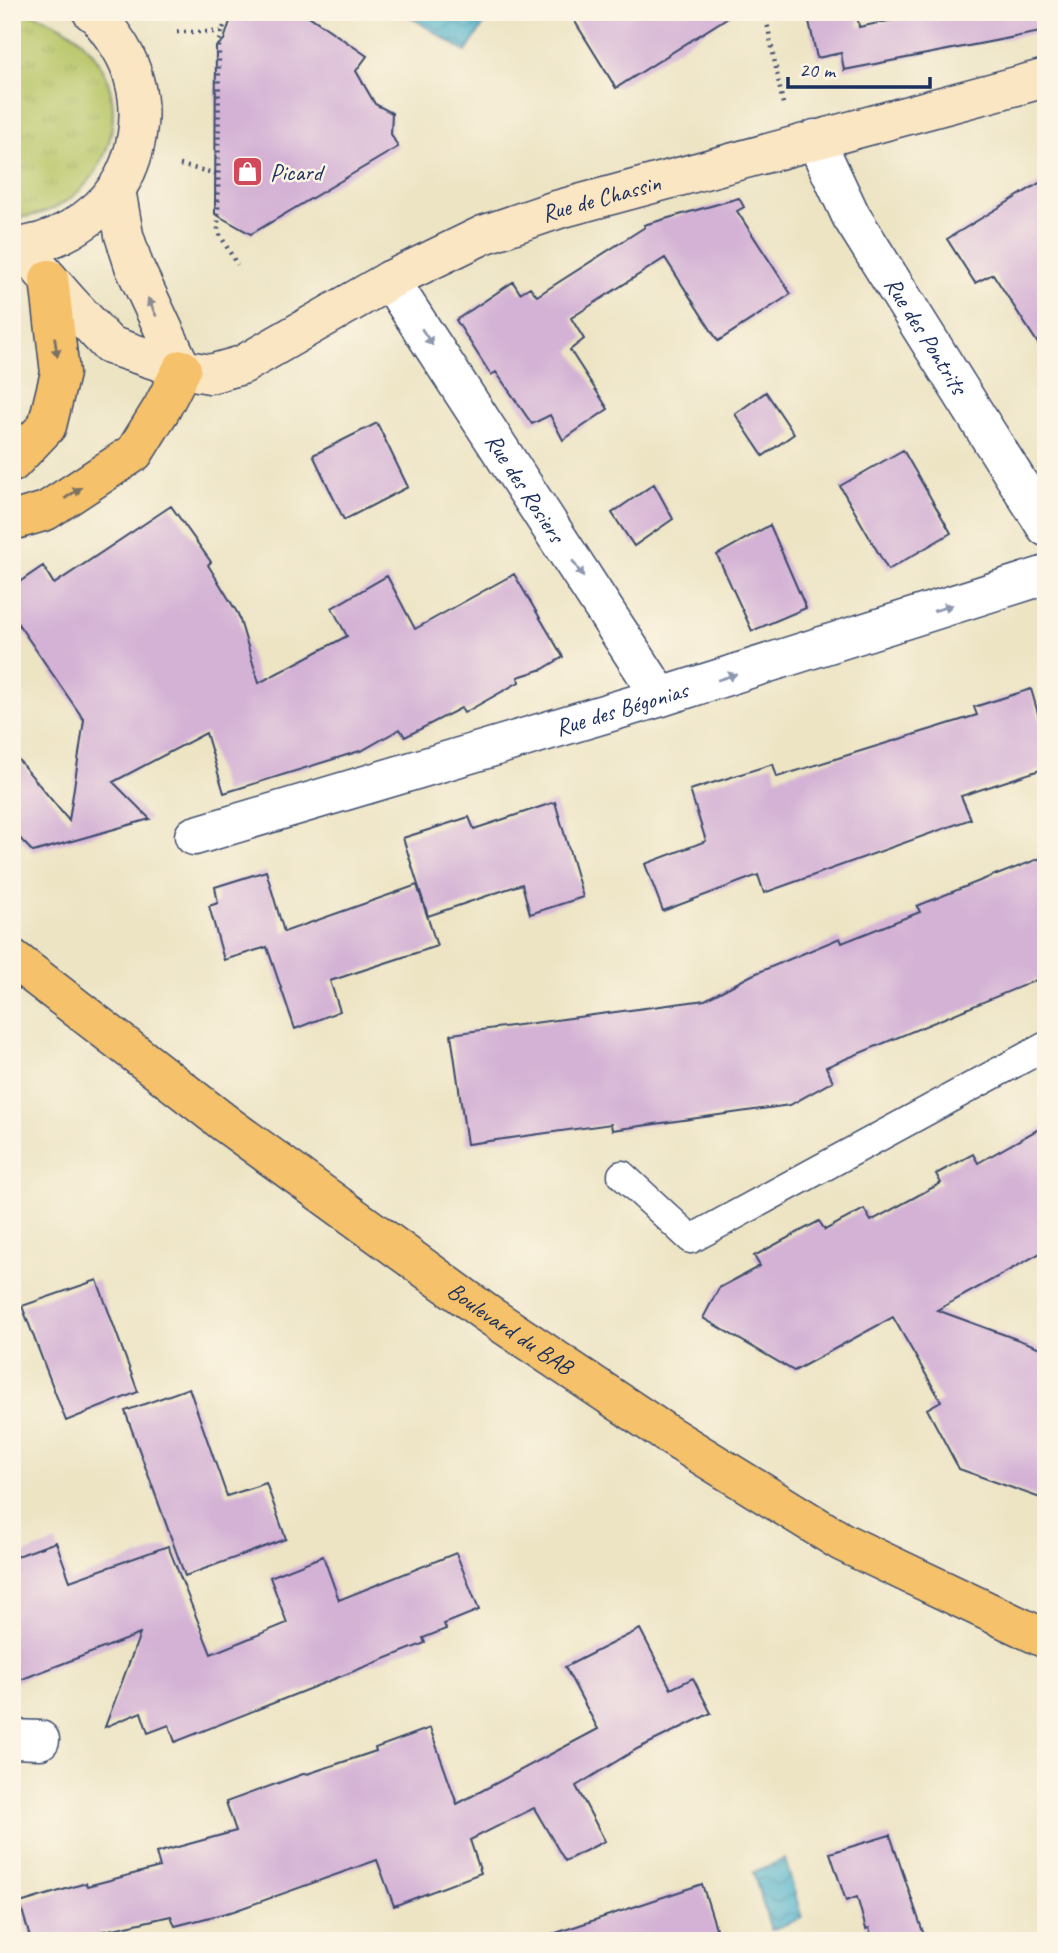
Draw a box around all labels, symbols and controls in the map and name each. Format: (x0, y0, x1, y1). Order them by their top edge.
scale bar (788, 46, 930, 90)
text: 20 m (799, 57, 837, 83)
shop icon: Picard (230, 155, 264, 189)
place label: Picard (270, 157, 326, 187)
street label: Rue de Chassin (537, 167, 664, 229)
street label: Rue des Pontrits (878, 271, 975, 402)
one-way arrow (146, 297, 158, 317)
one-way arrow (421, 327, 434, 347)
one-way arrow (51, 336, 62, 358)
street label: Rue des Rosiers (479, 428, 573, 550)
one-way arrow (64, 487, 83, 500)
one-way arrow (571, 560, 585, 578)
one-way arrow (933, 602, 954, 612)
one-way arrow (716, 671, 737, 681)
street label: Rue des Bégonias (552, 674, 693, 743)
street label: Boulevard du BAB (442, 1275, 580, 1383)

